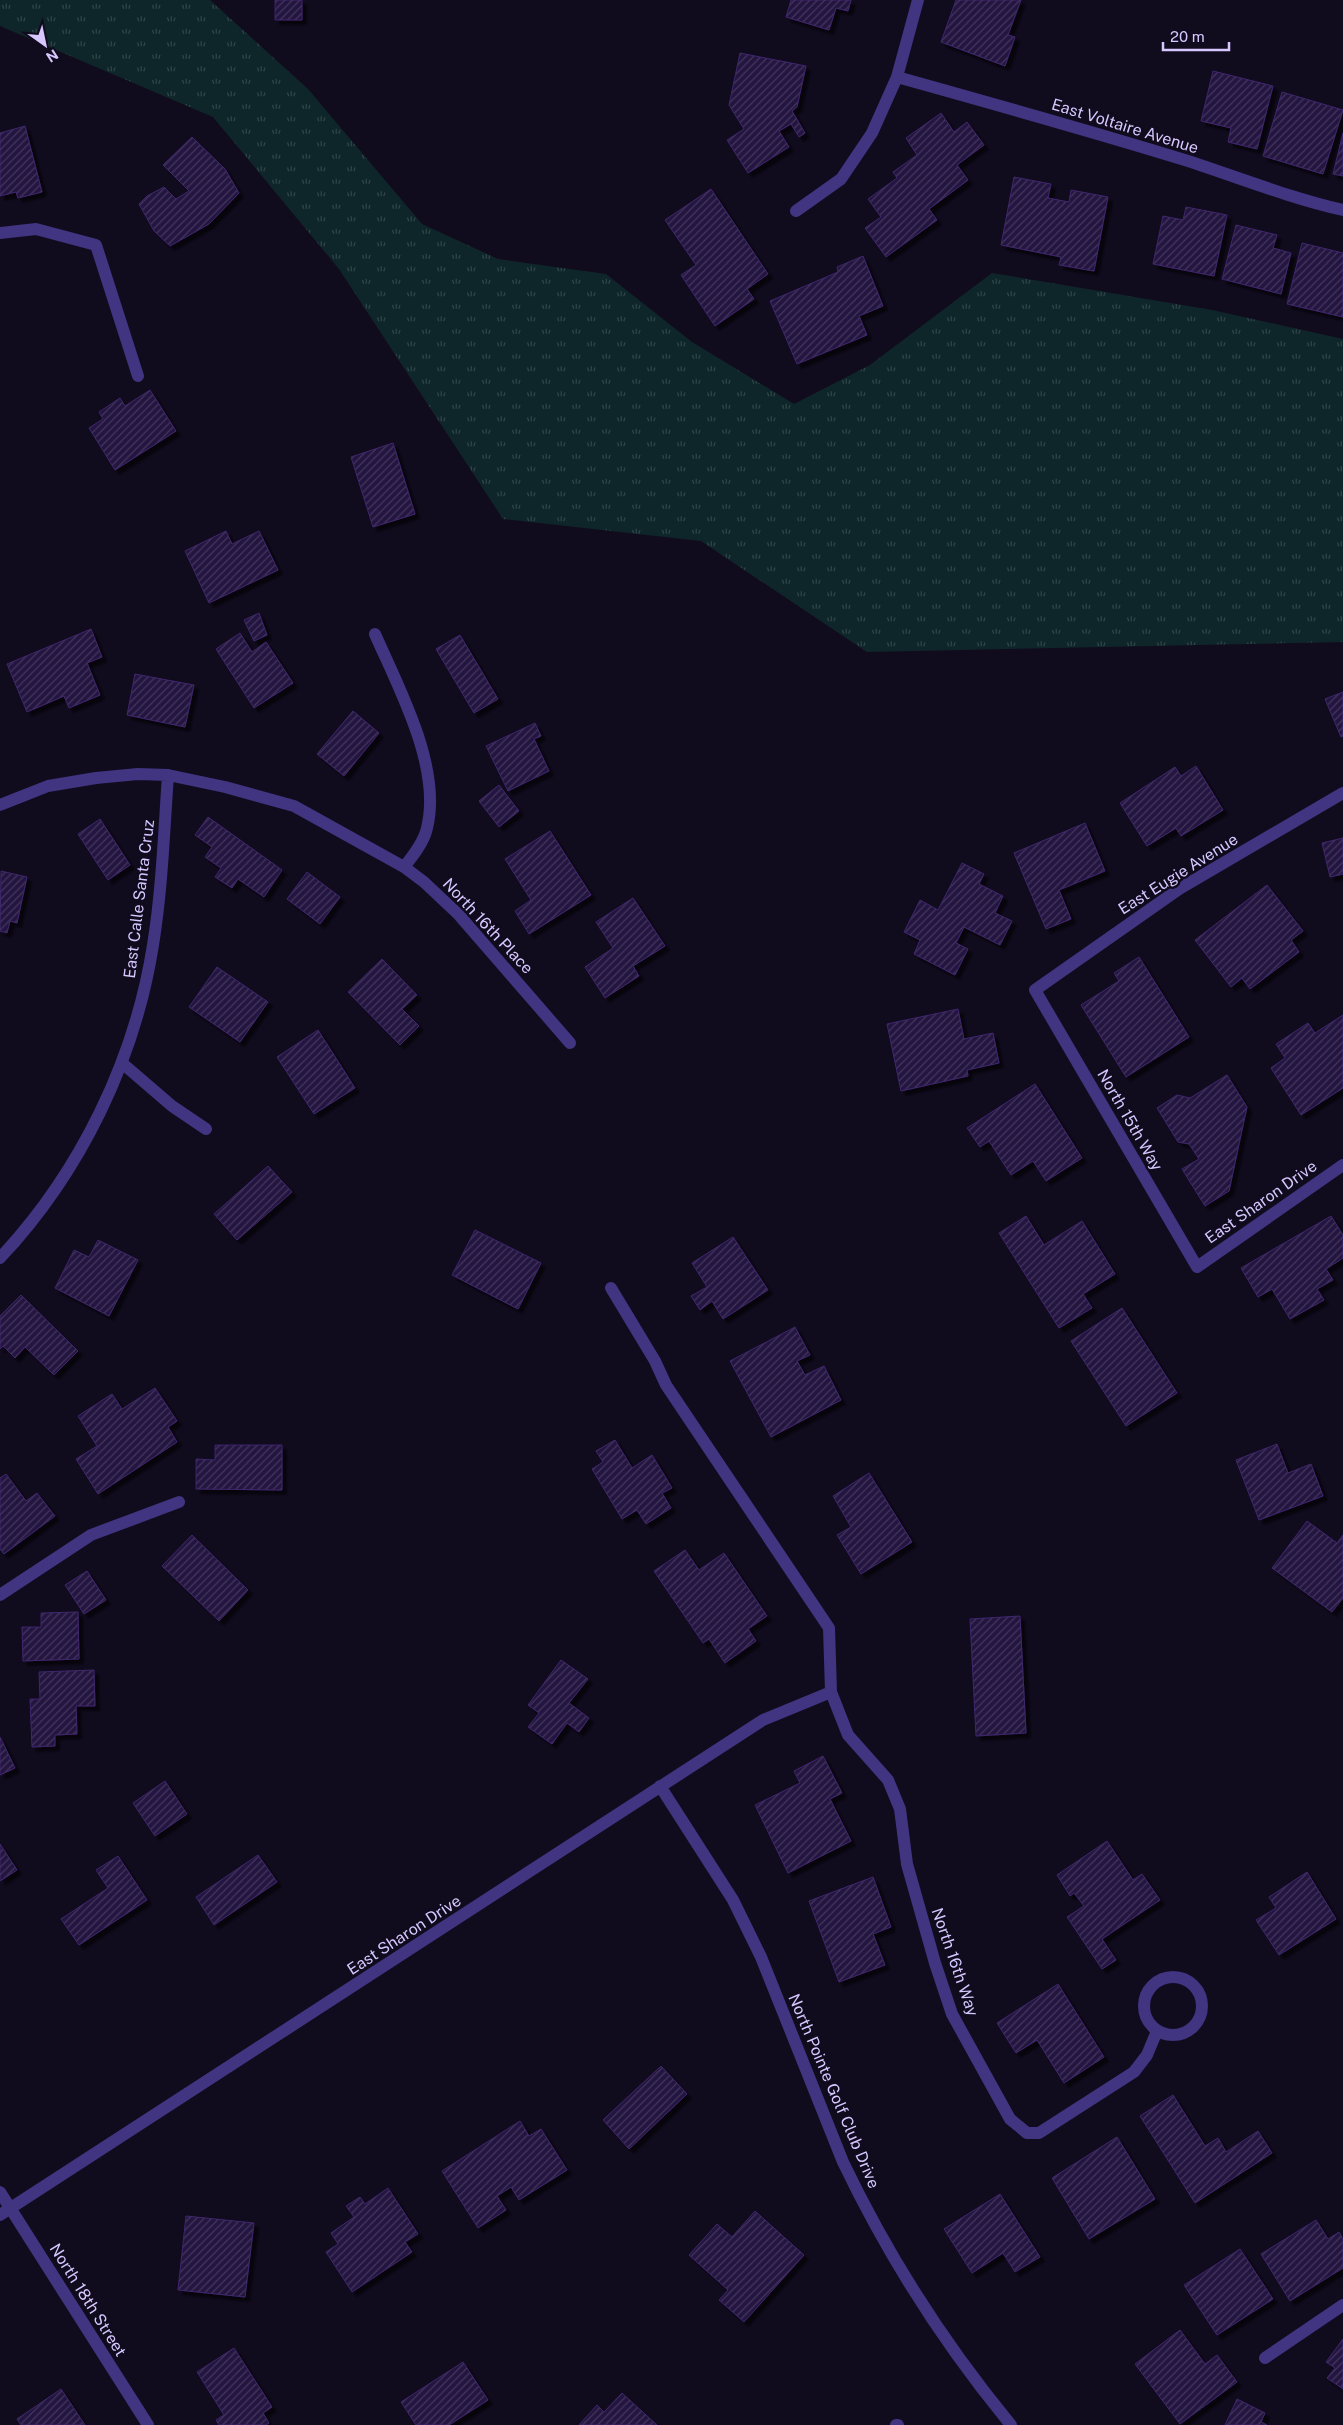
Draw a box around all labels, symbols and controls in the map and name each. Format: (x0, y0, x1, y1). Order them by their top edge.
north arrow (20, 20, 70, 70)
scale bar (1163, 20, 1229, 52)
text: 20 m (1170, 28, 1205, 45)
text: N (43, 46, 61, 66)
street label: East Voltaire Avenue (1049, 95, 1201, 157)
street label: East Calle Santa Cruz (120, 818, 158, 979)
street label: East Eugie Avenue (1115, 830, 1241, 918)
street label: North 16th Place (439, 874, 537, 978)
street label: North 15th Way (1093, 1066, 1167, 1174)
street label: East Sharon Drive (1201, 1156, 1321, 1248)
street label: East Sharon Drive (343, 1891, 465, 1979)
street label: North 16th Way (928, 1905, 983, 2019)
street label: North Pointe Golf Club Drive (784, 1991, 884, 2191)
street label: North 18th Street (46, 2240, 130, 2360)

